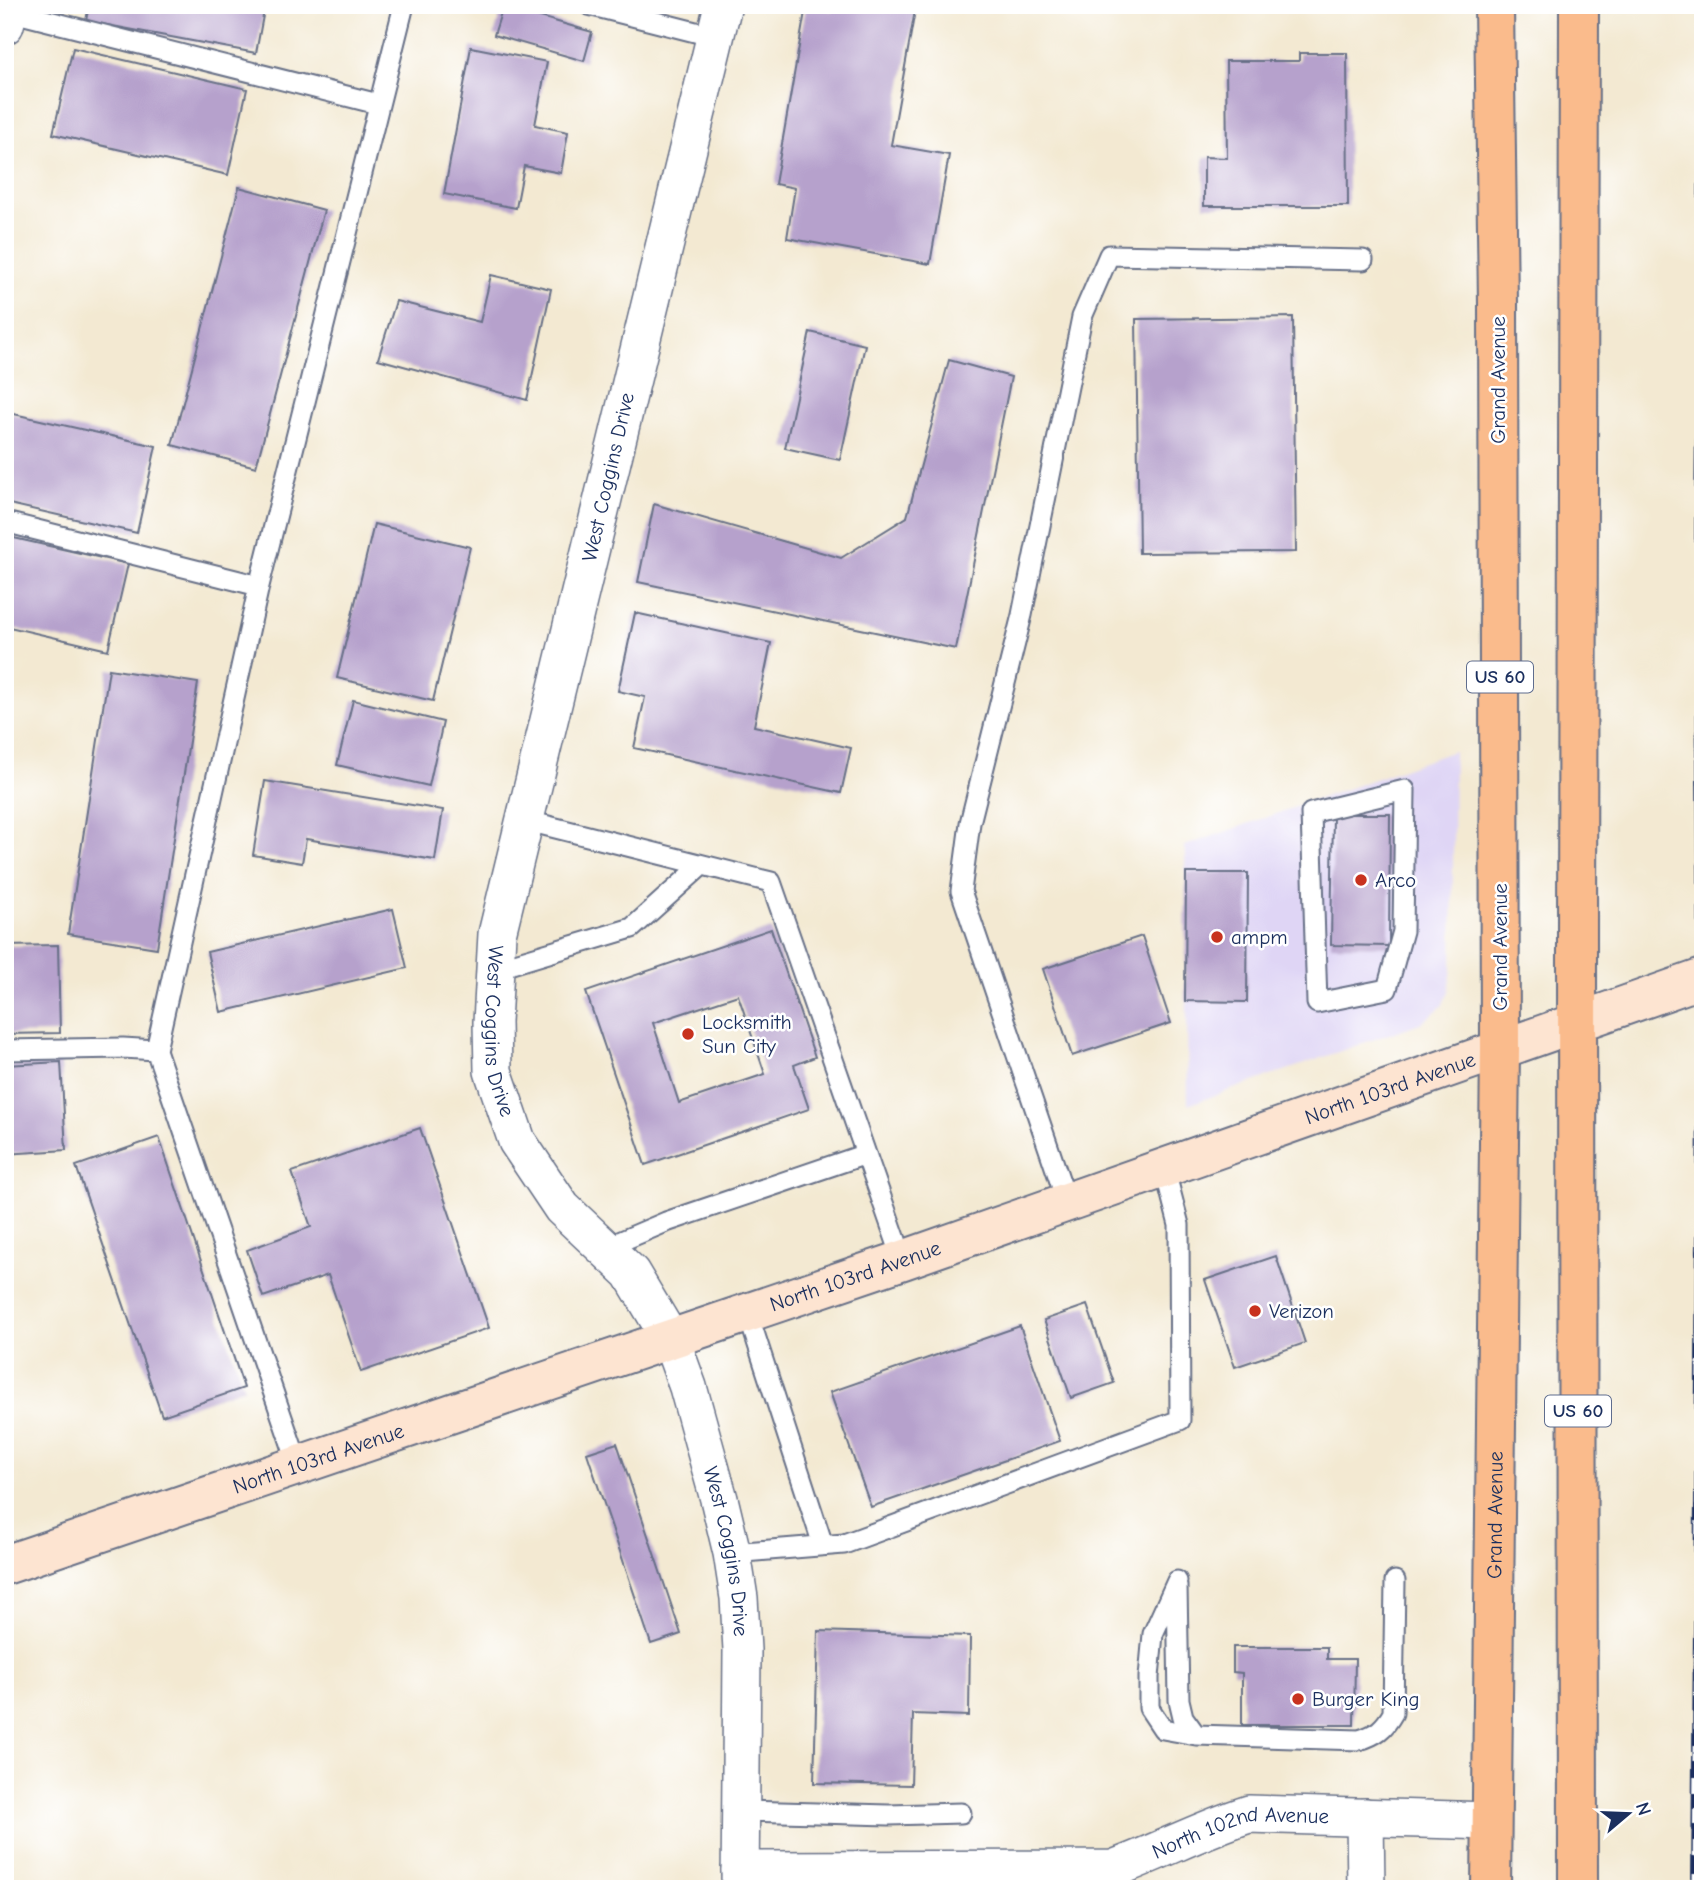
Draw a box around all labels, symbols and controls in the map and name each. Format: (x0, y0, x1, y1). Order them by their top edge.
street label: Grand Avenue (1486, 316, 1510, 444)
street label: West Coggins Drive (577, 390, 639, 564)
road number: US 60 (1467, 662, 1533, 692)
place label: Arco (1375, 868, 1416, 892)
marker: Arco (1353, 872, 1369, 888)
street label: Grand Avenue (1488, 883, 1512, 1011)
place label: ampm (1231, 925, 1288, 949)
marker: ampm (1209, 929, 1225, 945)
street label: West Coggins Drive (480, 945, 520, 1119)
place label: Locksmith Sun City (702, 1010, 792, 1058)
marker: Locksmith Sun City (680, 1026, 696, 1042)
street label: North 103rd Avenue (1302, 1047, 1479, 1129)
street label: North 103rd Avenue (767, 1236, 944, 1316)
place label: Verizon (1269, 1299, 1334, 1323)
marker: Verizon (1247, 1303, 1263, 1319)
road number: US 60 (1545, 1396, 1611, 1427)
street label: North 103rd Avenue (230, 1418, 407, 1499)
street label: Grand Avenue (1482, 1451, 1508, 1579)
street label: West Coggins Drive (699, 1464, 753, 1637)
place label: Burger King (1312, 1687, 1420, 1711)
marker: Burger King (1290, 1691, 1306, 1707)
north arrow (1592, 1778, 1662, 1848)
text: N (1631, 1799, 1656, 1818)
street label: North 102nd Avenue (1148, 1802, 1329, 1864)

